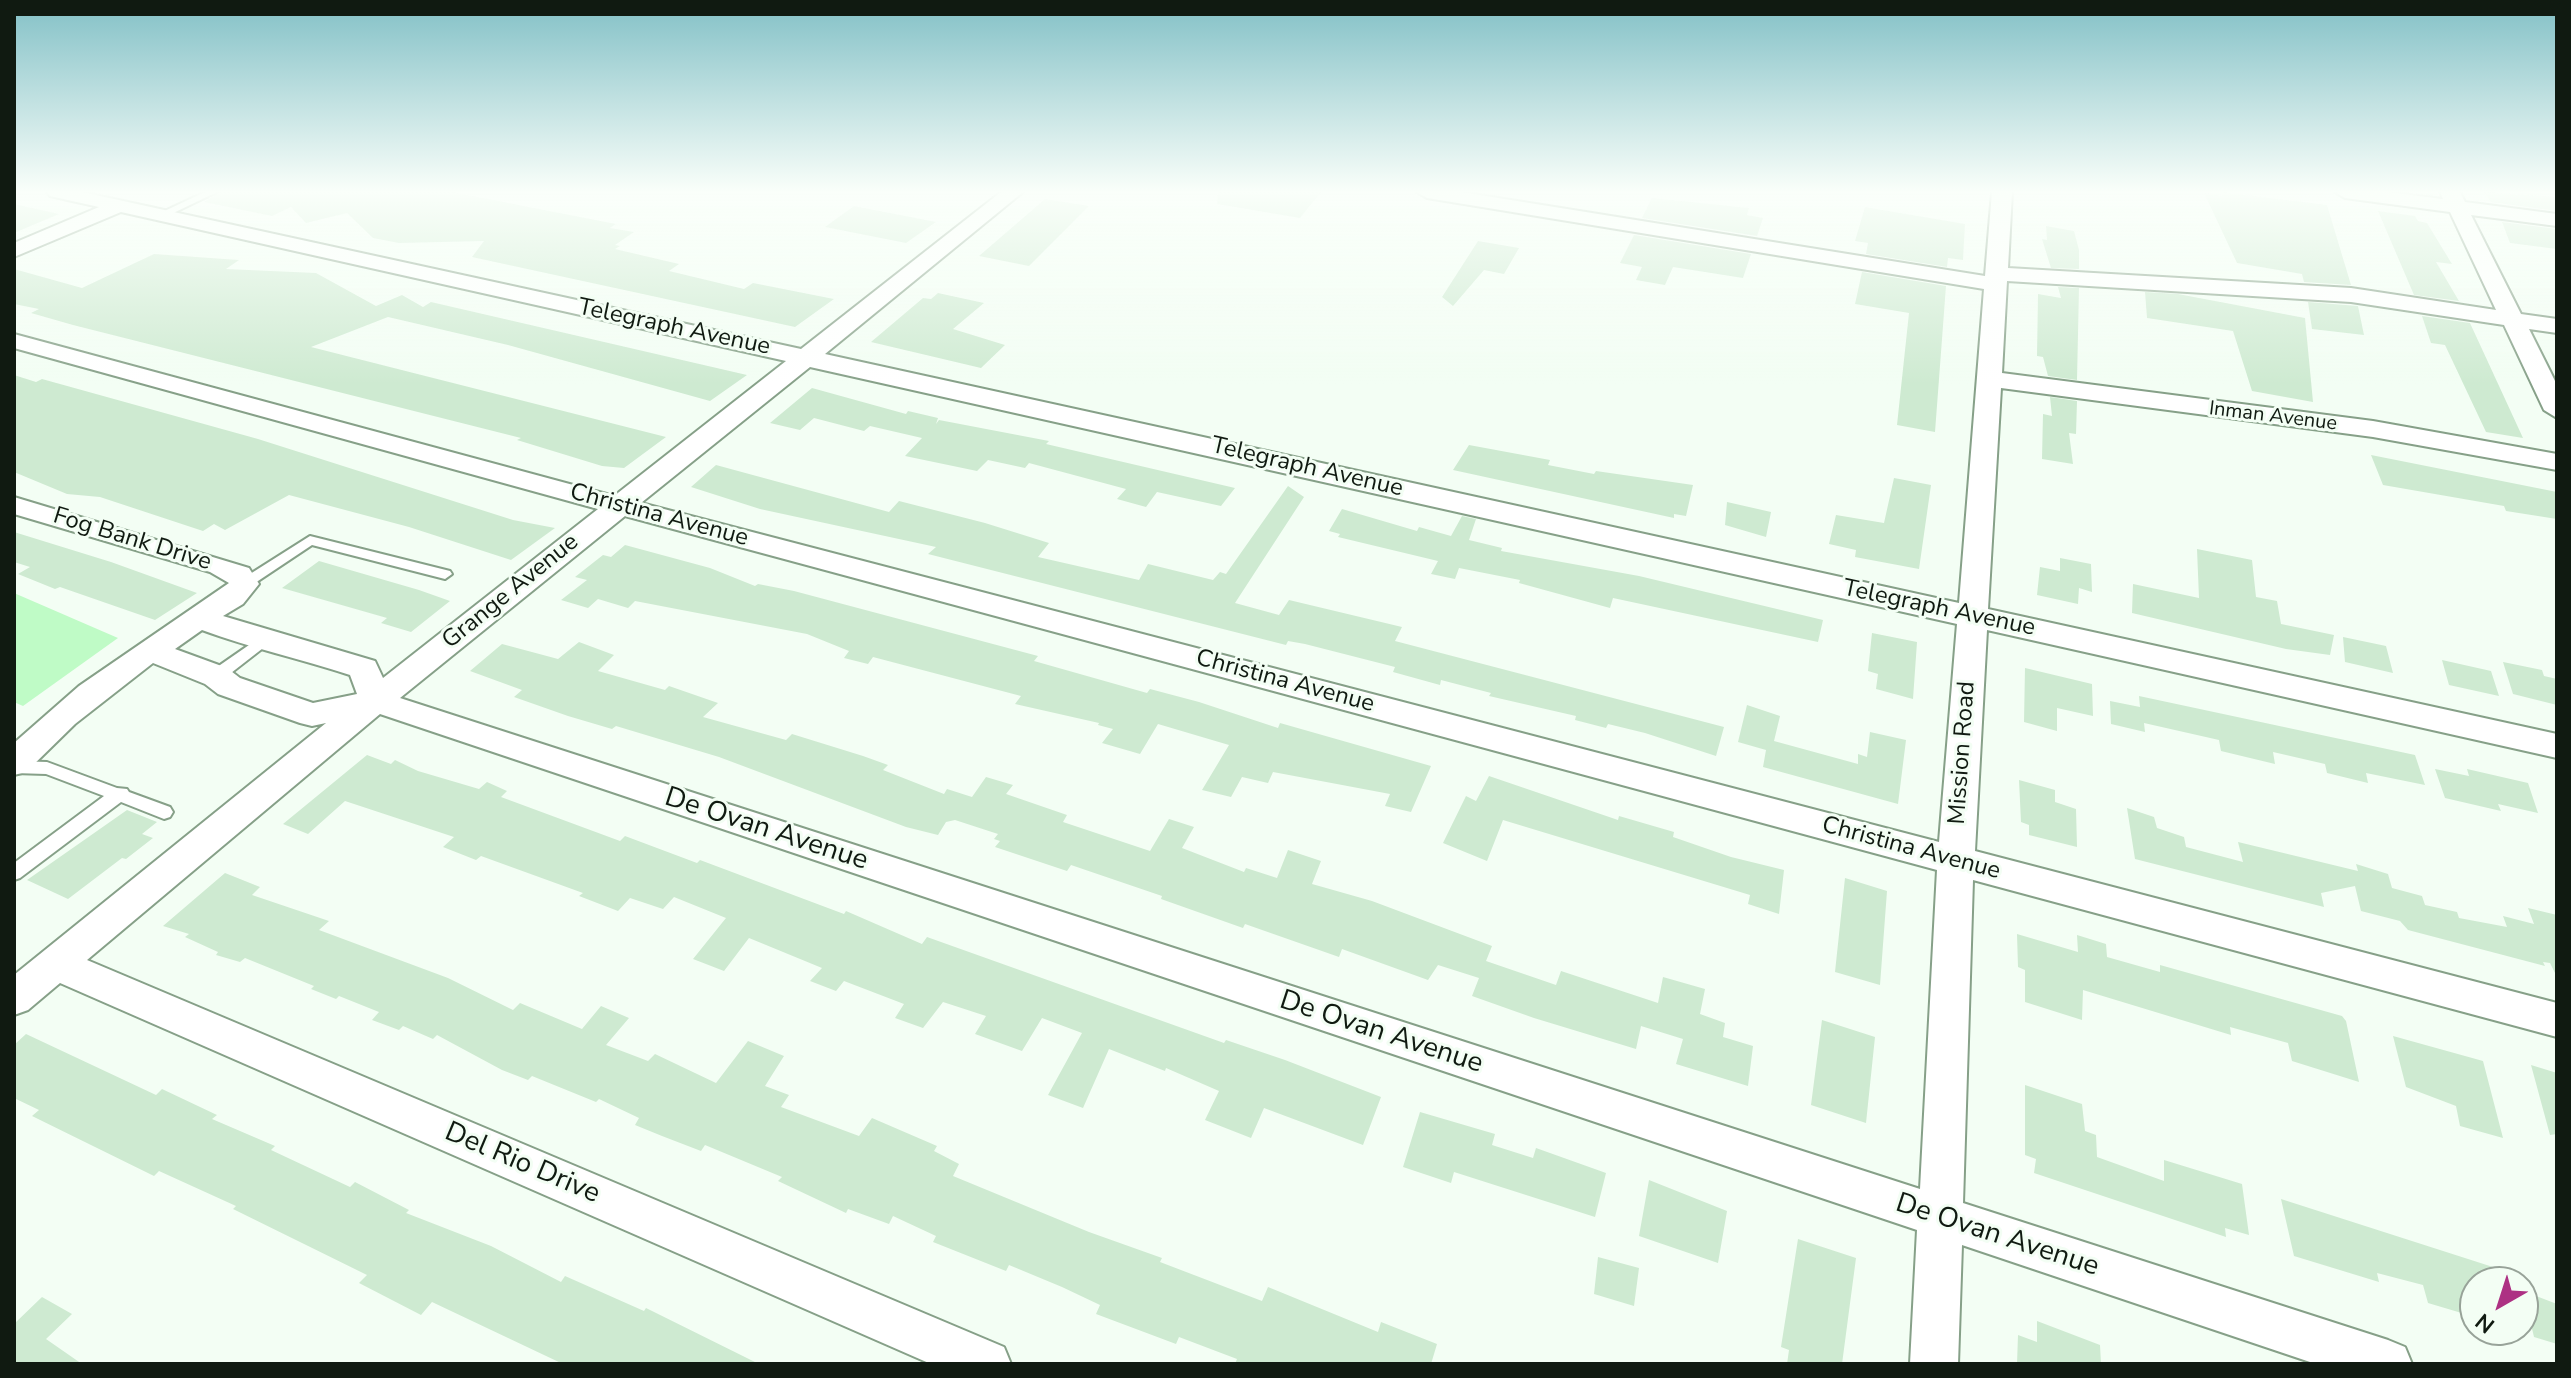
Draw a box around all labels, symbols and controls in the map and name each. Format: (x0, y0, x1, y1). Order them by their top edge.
street label: Telegraph Avenue (575, 294, 773, 362)
street label: Inman Avenue (2208, 397, 2338, 437)
street label: Telegraph Avenue (1208, 432, 1406, 504)
street label: Christina Avenue (567, 478, 751, 554)
street label: Fog Bank Drive (49, 502, 215, 578)
street label: Grange Avenue (437, 528, 585, 656)
street label: Telegraph Avenue (1840, 575, 2038, 643)
street label: Christina Avenue (1193, 644, 1377, 720)
street label: Mission Road (1944, 680, 1982, 826)
street label: De Ovan Avenue (660, 781, 872, 879)
street label: Christina Avenue (1819, 811, 2003, 887)
street label: De Ovan Avenue (1275, 984, 1487, 1082)
street label: Del Rio Drive (439, 1116, 605, 1212)
street label: De Ovan Avenue (1891, 1187, 2103, 1285)
north arrow (2459, 1266, 2539, 1346)
text: N (2469, 1306, 2501, 1340)

